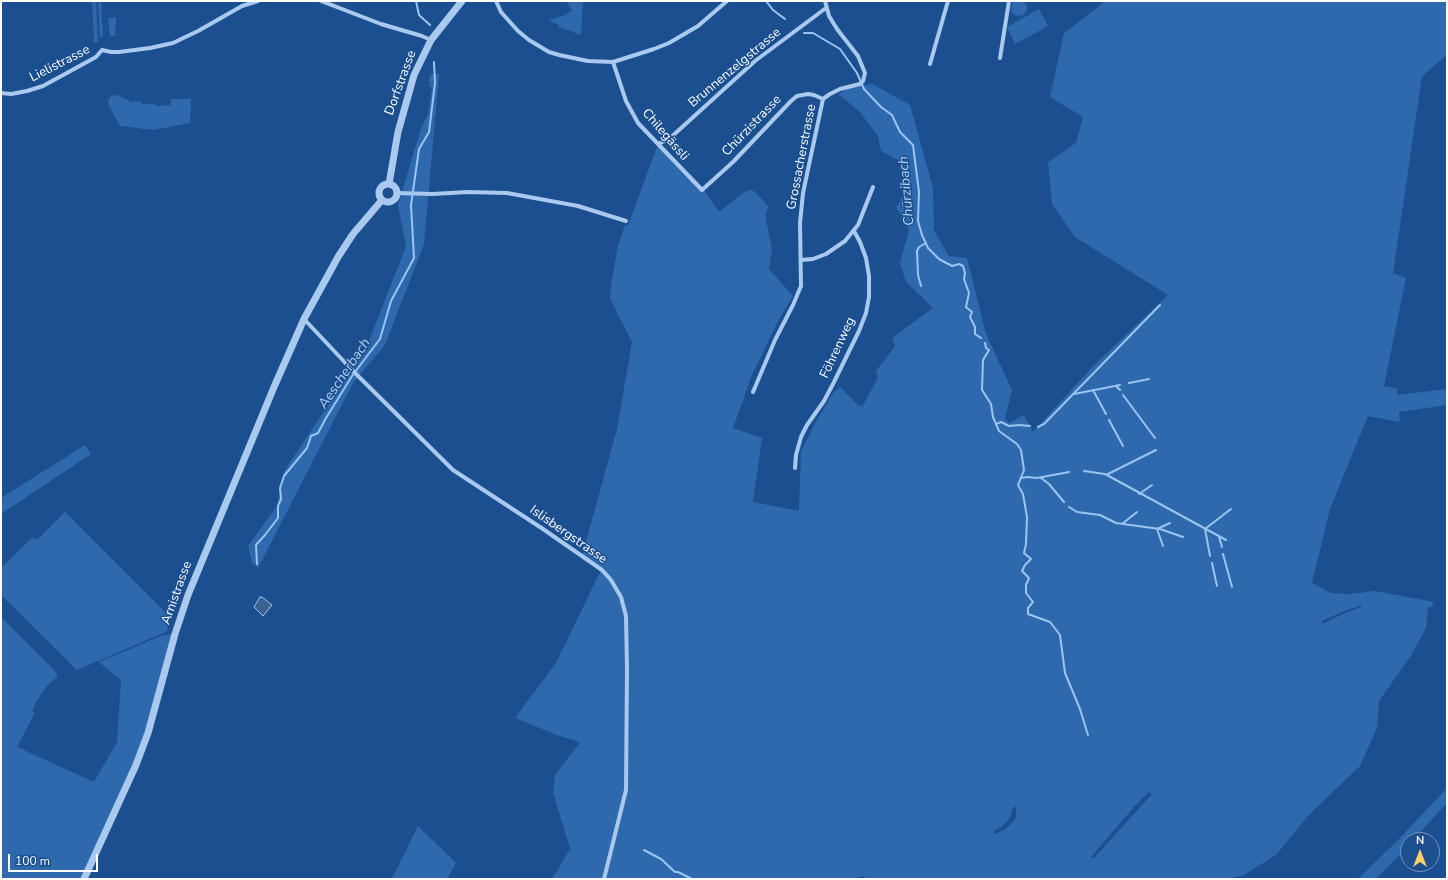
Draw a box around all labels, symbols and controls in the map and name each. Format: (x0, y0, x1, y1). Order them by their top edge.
street label: Brunnenzelgstrasse (686, 25, 784, 111)
street label: Lielistrasse (27, 42, 93, 86)
street label: Dorfstrasse (382, 48, 420, 118)
street label: Chürzistrasse (719, 92, 785, 160)
street label: Grossacherstrasse (784, 103, 820, 211)
street label: Chilegässli (638, 106, 692, 164)
water label: Chürzibach (896, 155, 918, 227)
street label: Föhrenweg (817, 315, 859, 381)
water label: Aescherbach (315, 336, 375, 412)
street label: Islisbergstrasse (526, 503, 610, 567)
street label: Arnistrasse (158, 559, 196, 627)
north arrow (1400, 832, 1440, 872)
text: N (1416, 833, 1424, 848)
scale bar (10, 846, 100, 872)
text: 100 m (15, 853, 50, 869)

